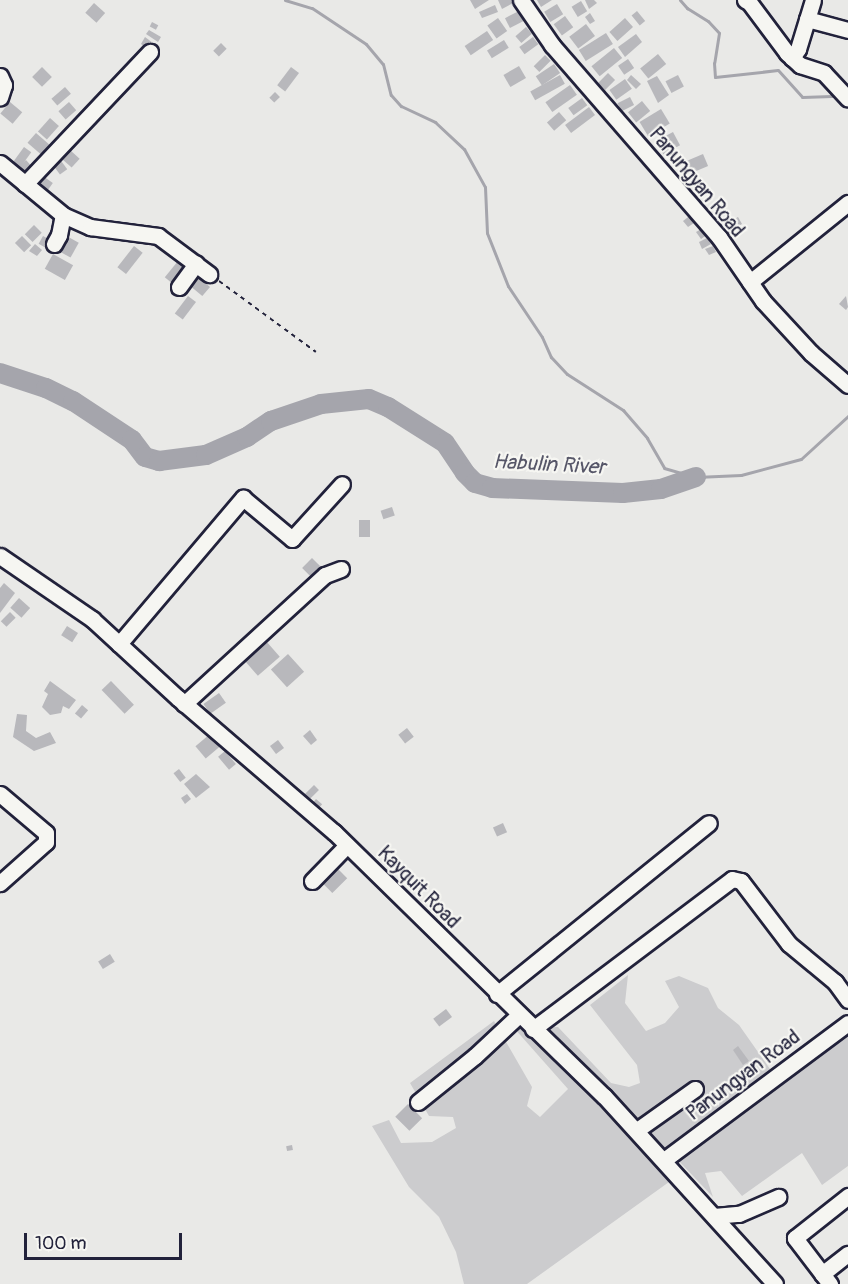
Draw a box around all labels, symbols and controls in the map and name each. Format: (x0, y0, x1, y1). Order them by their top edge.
street label: Panungyan Road (644, 122, 750, 242)
water label: Habulin River (492, 449, 606, 481)
street label: Kayquit Road (373, 841, 465, 933)
street label: Panungyan Road (681, 1024, 805, 1126)
scale bar (27, 1221, 184, 1259)
text: 100 m (35, 1232, 87, 1255)

